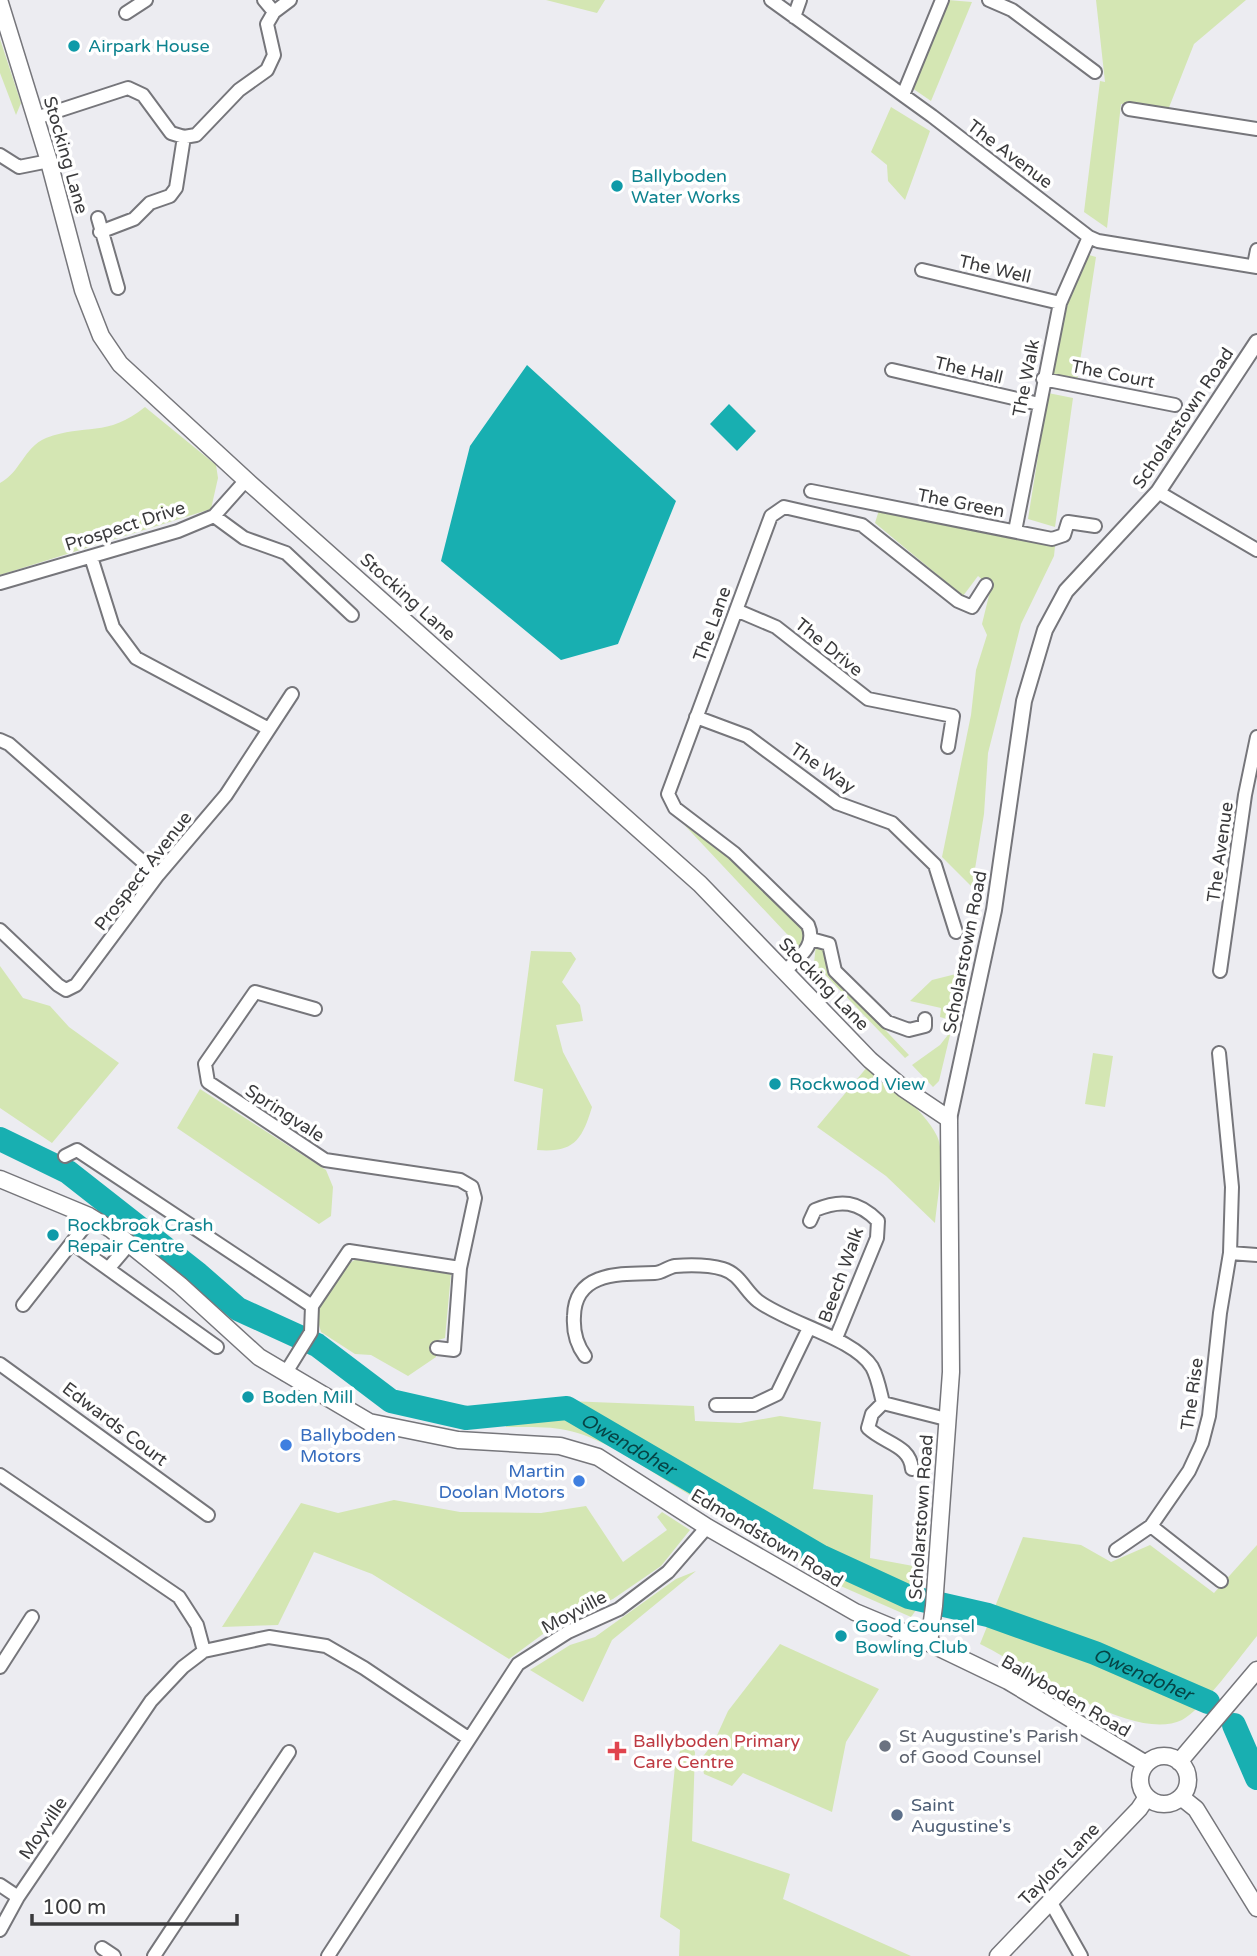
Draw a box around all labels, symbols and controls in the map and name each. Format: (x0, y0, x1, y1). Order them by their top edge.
place label: Airpark House (88, 35, 210, 57)
marker: Airpark House (66, 38, 82, 54)
street label: Stocking Lane (39, 94, 93, 216)
street label: The Avenue (963, 115, 1057, 193)
place label: Ballyboden Water Works (631, 165, 740, 208)
marker: Ballyboden Water Works (609, 178, 625, 194)
street label: The Well (957, 250, 1033, 288)
street label: The Walk (1008, 337, 1044, 419)
street label: Scholarstown Road (1128, 343, 1238, 493)
street label: The Hall (933, 351, 1005, 389)
street label: The Court (1069, 355, 1157, 393)
street label: The Green (916, 484, 1006, 522)
street label: Prospect Drive (62, 496, 188, 556)
street label: Stocking Lane (356, 548, 460, 646)
street label: The Lane (688, 583, 736, 665)
street label: The Drive (791, 613, 867, 681)
street label: The Way (786, 738, 860, 798)
street label: The Avenue (1202, 800, 1238, 904)
street label: Prospect Avenue (90, 807, 196, 935)
street label: Scholarstown Road (938, 869, 992, 1035)
street label: Stocking Lane (774, 933, 874, 1035)
place label: Rockwood View (789, 1073, 925, 1095)
marker: Rockwood View (767, 1076, 783, 1092)
street label: Springvale (241, 1079, 329, 1147)
place label: Rockbrook Crash Repair Centre (67, 1214, 214, 1257)
street label: Beech Walk (814, 1224, 868, 1326)
marker: Rockbrook Crash Repair Centre (45, 1227, 61, 1243)
street label: The Rise (1176, 1356, 1208, 1432)
street label: Edwards Court (58, 1377, 172, 1471)
place label: Boden Mill (262, 1386, 353, 1408)
marker: Boden Mill (240, 1389, 256, 1405)
water label: Owendoher (577, 1408, 681, 1482)
place label: Ballyboden Motors (300, 1424, 396, 1467)
street label: Scholarstown Road (904, 1434, 938, 1600)
marker: Ballyboden Motors (278, 1437, 294, 1453)
place label: Martin Doolan Motors (438, 1460, 565, 1503)
marker: Martin Doolan Motors (571, 1473, 587, 1489)
street label: Edmondstown Road (687, 1484, 847, 1592)
street label: Moyville (538, 1586, 610, 1638)
place label: Good Counsel Bowling Club (855, 1615, 975, 1658)
marker: Good Counsel Bowling Club (833, 1628, 849, 1644)
water label: Owendoher (1090, 1644, 1198, 1707)
street label: Ballyboden Road (997, 1650, 1135, 1742)
place label: St Augustine's Parish of Good Counsel (899, 1725, 1079, 1768)
place label: Ballyboden Primary Care Centre (633, 1730, 801, 1773)
marker: St Augustine's Parish of Good Counsel (877, 1738, 893, 1754)
marker: Ballyboden Primary Care Centre (607, 1741, 627, 1761)
street label: Moyville (14, 1793, 72, 1863)
place label: Saint Augustine's (911, 1794, 1011, 1837)
marker: Saint Augustine's (889, 1807, 905, 1823)
street label: Taylors Lane (1014, 1818, 1104, 1910)
scale bar (32, 1882, 236, 1926)
text: 100 m (42, 1895, 106, 1920)

